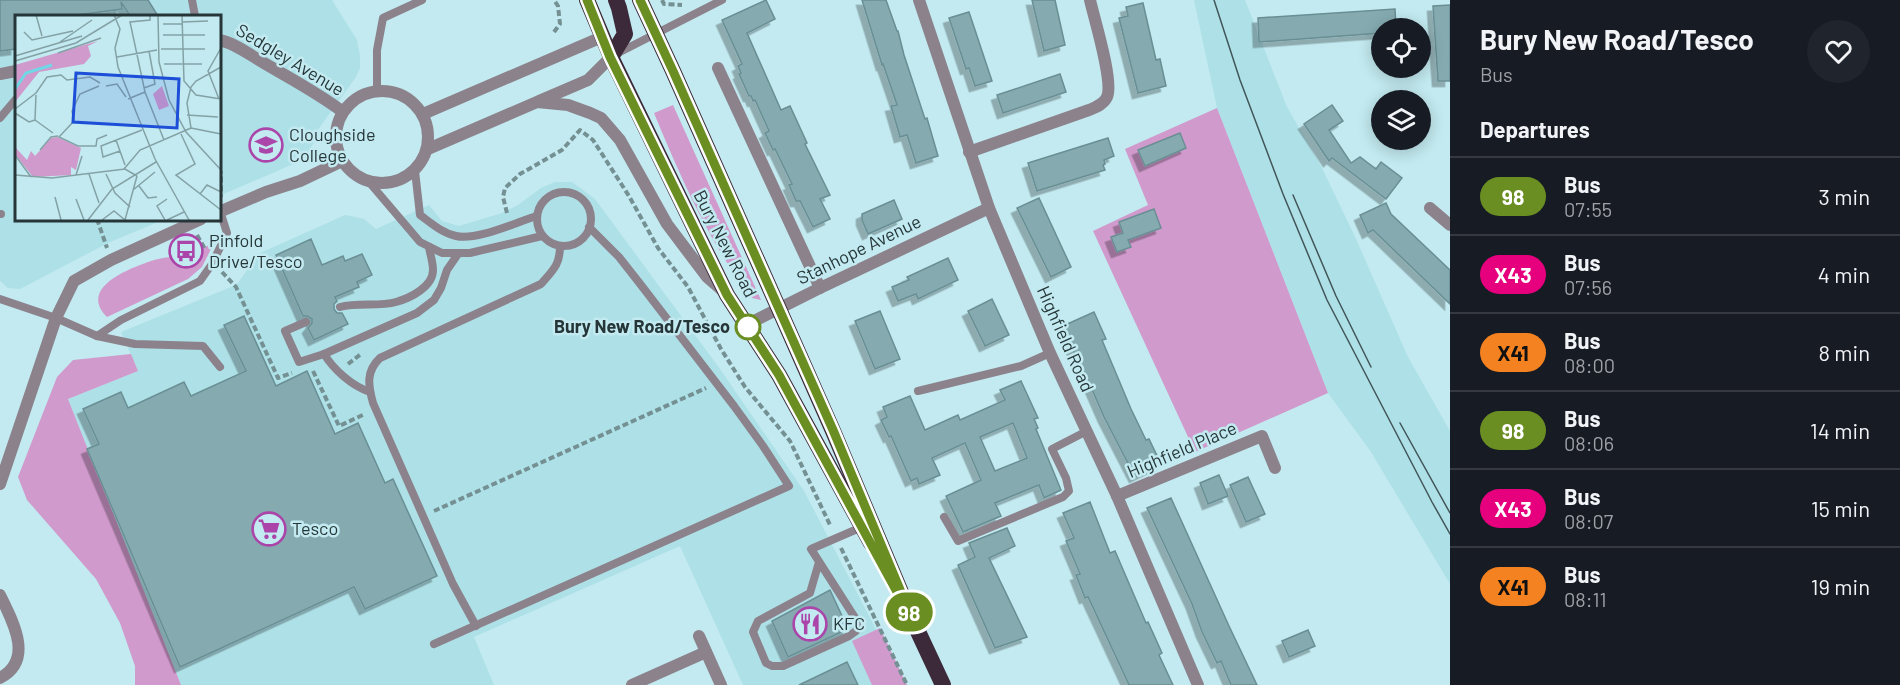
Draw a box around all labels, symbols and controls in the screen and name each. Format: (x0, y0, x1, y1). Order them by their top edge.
inset map (15, 15, 220, 220)
street label: Sedgley Avenue (232, 18, 349, 100)
map controls (1371, 18, 1431, 150)
button: locate (1371, 18, 1431, 78)
button: heart (1807, 20, 1870, 83)
text: Bury New Road/Tesco (1480, 22, 1754, 56)
text: Bus (1480, 62, 1513, 86)
button: layers (1371, 90, 1431, 150)
text: Departures (1480, 116, 1590, 142)
place label: Cloughside College (289, 123, 376, 166)
school or university icon: Cloughside College (248, 127, 284, 163)
text: Bus (1564, 171, 1601, 197)
text: 3 min (1819, 183, 1870, 209)
text: 98 (1502, 184, 1524, 209)
street label: Bury New Road (689, 186, 762, 301)
text: 07:55 (1564, 197, 1612, 221)
street label: Stanhope Avenue (793, 210, 924, 289)
place label: Pinfold Drive/Tesco (209, 229, 303, 272)
bus stop icon: Pinfold Drive/Tesco (168, 233, 204, 269)
text: Bus (1564, 249, 1601, 275)
text: 4 min (1818, 261, 1870, 287)
text: X43 (1494, 262, 1532, 287)
text: 07:56 (1564, 275, 1612, 299)
street label: Highfield Road (1033, 282, 1099, 395)
marker: Bury New Road/Tesco (735, 314, 761, 340)
place label: Bury New Road/Tesco (554, 315, 730, 337)
text: Bus (1564, 327, 1601, 353)
text: 8 min (1818, 339, 1870, 365)
text: X41 (1497, 340, 1529, 365)
text: 08:00 (1564, 353, 1615, 377)
text: Bus (1564, 405, 1601, 431)
street label: Highfield Place (1124, 416, 1240, 482)
text: 14 min (1810, 417, 1870, 443)
text: 98 (1502, 418, 1524, 443)
text: 08:06 (1564, 431, 1614, 455)
text: Bus (1564, 483, 1601, 509)
text: 15 min (1811, 495, 1870, 521)
text: X43 (1494, 496, 1532, 521)
text: 08:07 (1564, 509, 1613, 533)
supermarket icon: Tesco (251, 511, 287, 547)
place label: Tesco (292, 517, 338, 539)
text: Bus (1564, 561, 1601, 587)
text: 19 min (1811, 573, 1870, 599)
text: X41 (1497, 574, 1529, 599)
text: 08:11 (1564, 587, 1607, 611)
line badge: 98 (882, 592, 936, 632)
text: 98 (898, 600, 920, 625)
restaurant icon: KFC (792, 606, 828, 642)
place label: KFC (833, 612, 865, 634)

